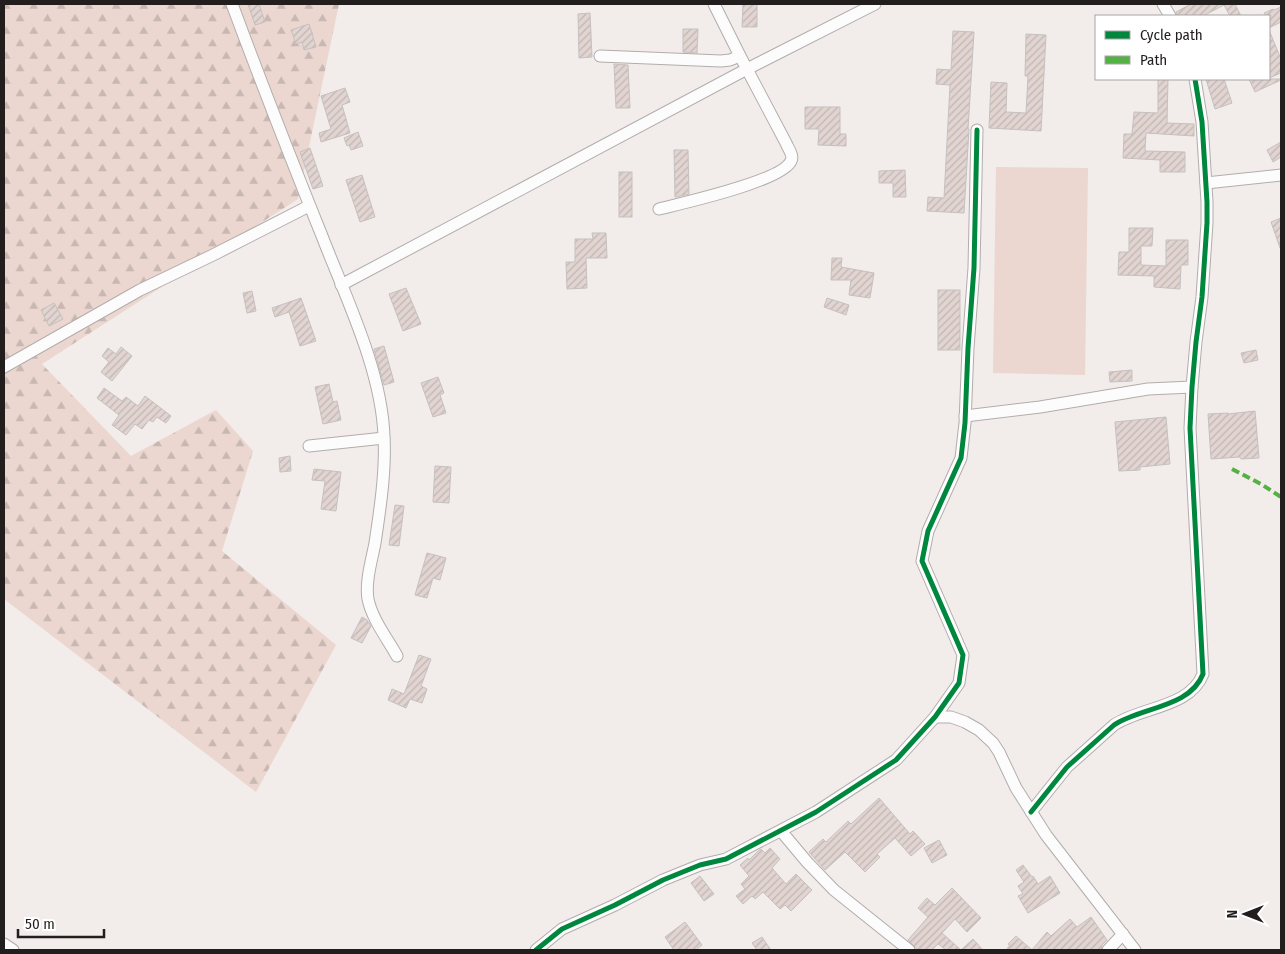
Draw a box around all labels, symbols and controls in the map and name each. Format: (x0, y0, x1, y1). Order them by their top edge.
legend (1095, 15, 1270, 80)
text: Cycle path (1140, 26, 1203, 44)
text: Path (1140, 51, 1167, 69)
north arrow (1220, 889, 1270, 939)
scale bar (18, 906, 104, 938)
text: N (1224, 910, 1241, 918)
text: 50 m (25, 915, 55, 933)

